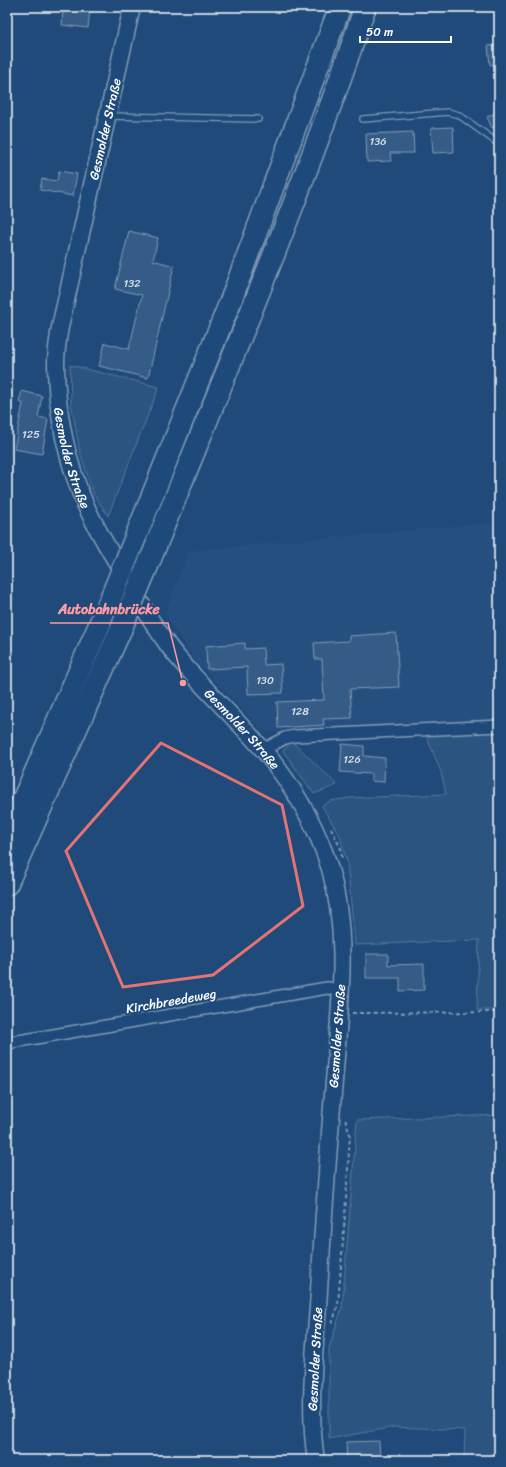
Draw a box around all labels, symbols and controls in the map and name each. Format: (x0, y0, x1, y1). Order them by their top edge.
scale bar (360, 18, 451, 44)
text: 50 m (366, 21, 393, 43)
street label: Gesmolder Straße (82, 76, 128, 182)
house number: 136 (369, 132, 387, 151)
house number: 132 (123, 274, 141, 293)
street label: Gesmolder Straße (48, 406, 97, 512)
house number: 125 (22, 425, 40, 444)
callout: Autobahnbrücke (50, 597, 168, 623)
text: Autobahnbrücke (57, 597, 161, 622)
house number: 130 (256, 671, 274, 690)
street label: Gesmolder Straße (199, 683, 287, 775)
house number: 128 (291, 702, 309, 721)
house number: 126 (343, 750, 361, 769)
street label: Kirchbreedeweg (124, 982, 218, 1020)
street label: Gesmolder Straße (322, 983, 352, 1089)
street label: Gesmolder Straße (301, 1306, 329, 1411)

